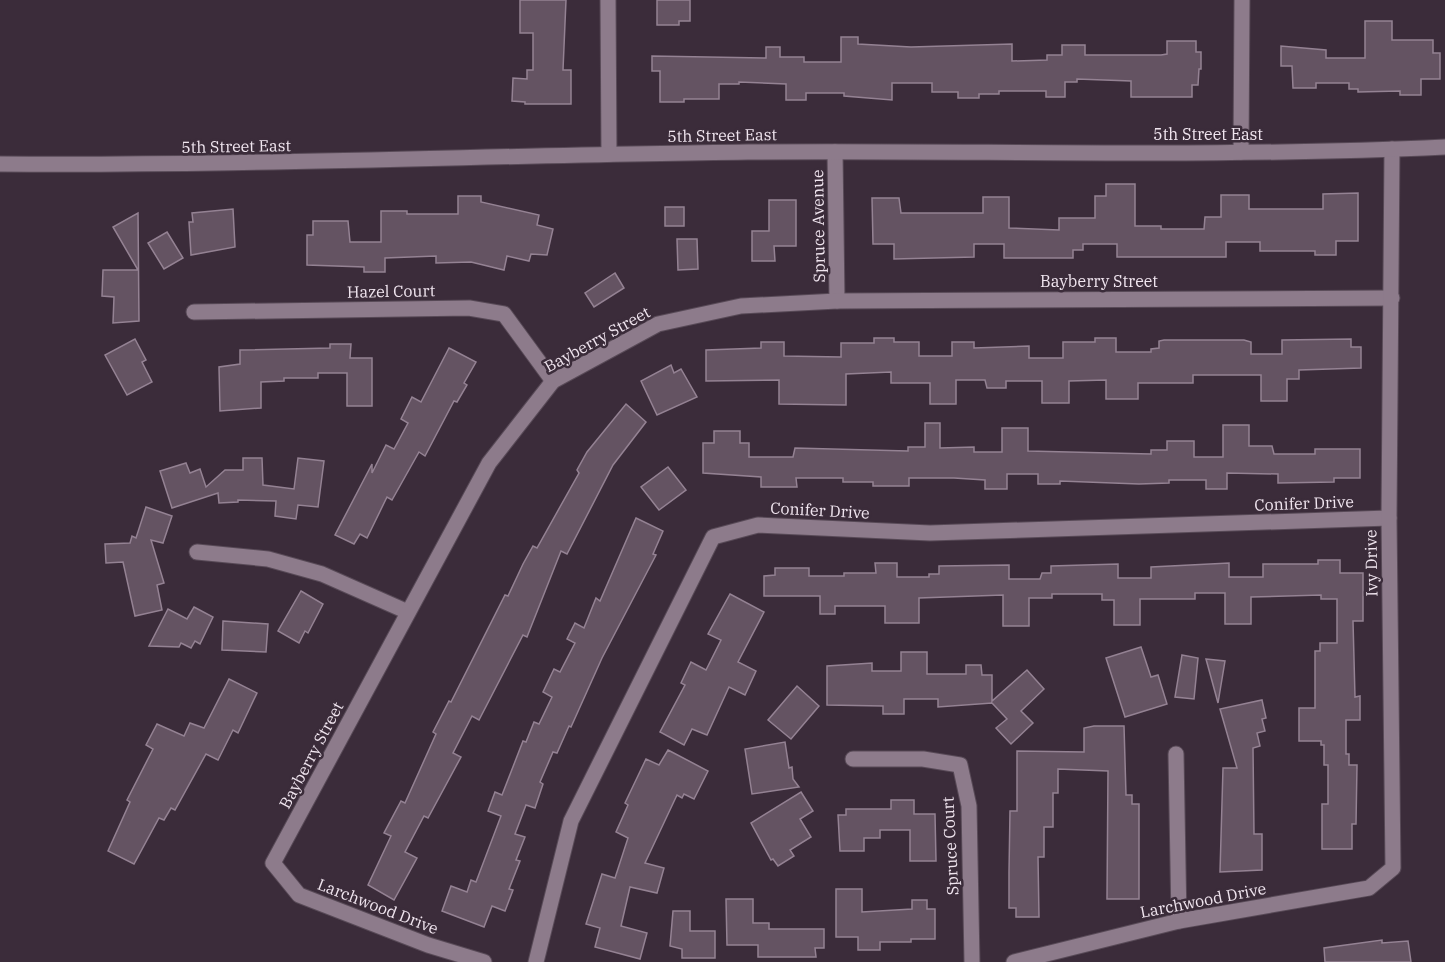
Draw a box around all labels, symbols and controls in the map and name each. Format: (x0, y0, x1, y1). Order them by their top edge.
street label: 5th Street East (667, 124, 777, 146)
street label: 5th Street East (1153, 124, 1263, 144)
street label: 5th Street East (181, 135, 291, 157)
street label: Spruce Avenue (807, 169, 829, 283)
street label: Bayberry Street (1040, 271, 1158, 291)
street label: Hazel Court (347, 280, 436, 302)
street label: Bayberry Street (541, 301, 654, 376)
street label: Conifer Drive (1254, 491, 1354, 515)
street label: Conifer Drive (770, 497, 870, 523)
street label: Ivy Drive (1360, 529, 1382, 597)
street label: Bayberry Street (274, 698, 348, 812)
street label: Spruce Court (937, 796, 963, 896)
street label: Larchwood Drive (315, 874, 441, 938)
street label: Larchwood Drive (1138, 878, 1268, 922)

